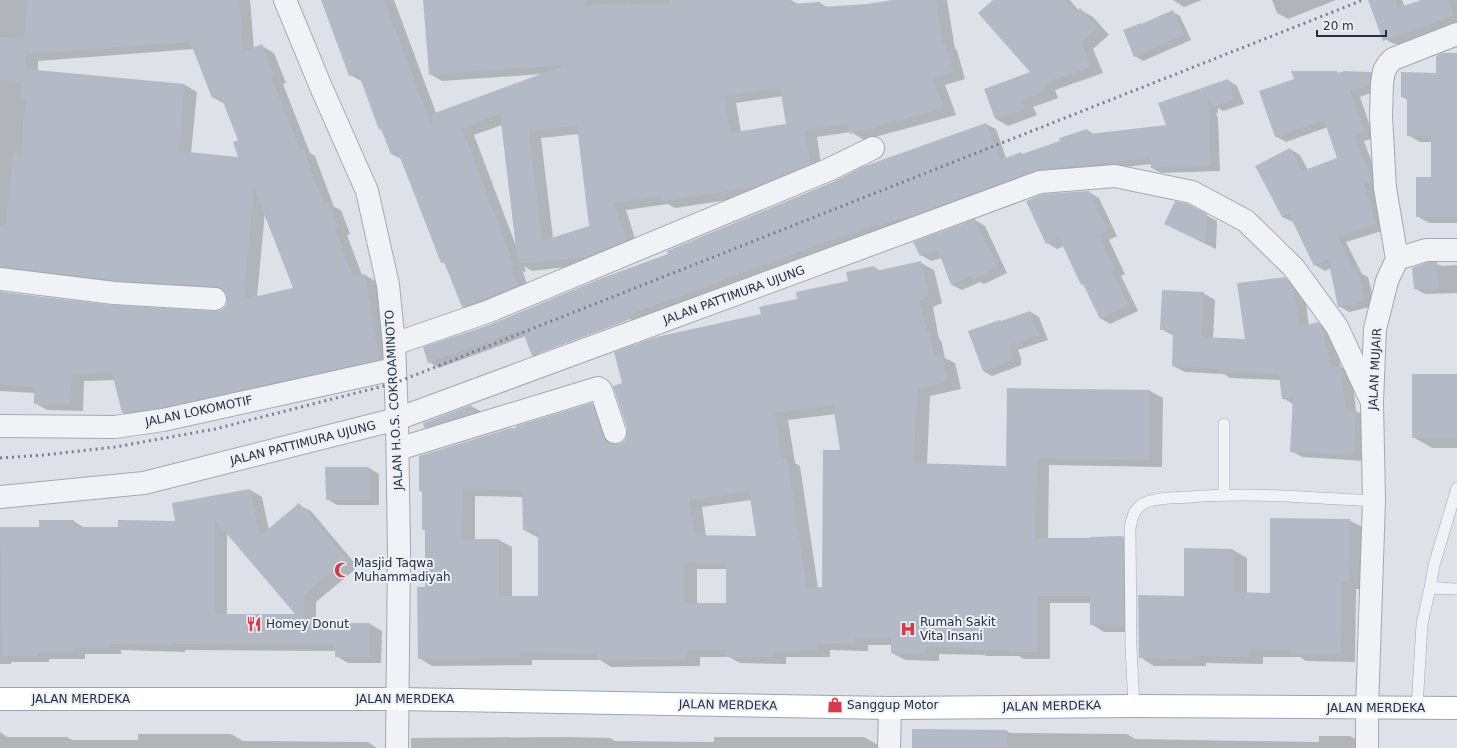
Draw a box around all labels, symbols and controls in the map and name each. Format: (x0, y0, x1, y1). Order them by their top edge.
scale bar (1317, 12, 1386, 38)
text: 20 m (1323, 19, 1354, 33)
street label: JALAN PATTIMURA UJUNG (660, 263, 807, 328)
street label: JALAN H.O.S. COKROAMINOTO (382, 309, 406, 492)
street label: JALAN MUJAIR (1366, 328, 1384, 411)
street label: JALAN LOKOMOTIF (143, 393, 254, 429)
street label: JALAN PATTIMURA UJUNG (228, 418, 377, 468)
place label: Masjid Taqwa Muhammadiyah (354, 556, 451, 584)
mosque icon: Masjid Taqwa Muhammadiyah (333, 561, 351, 579)
restaurant icon: Homey Donut (245, 615, 263, 633)
place label: Rumah Sakit Vita Insani (920, 615, 996, 643)
place label: Homey Donut (266, 617, 349, 631)
hospital icon: Rumah Sakit Vita Insani (899, 620, 917, 638)
street label: JALAN MERDEKA (31, 692, 131, 706)
street label: JALAN MERDEKA (355, 692, 455, 706)
shop icon: Sanggup Motor (826, 696, 844, 714)
street label: JALAN MERDEKA (678, 697, 778, 713)
place label: Sanggup Motor (847, 698, 939, 712)
street label: JALAN MERDEKA (1002, 698, 1102, 714)
street label: JALAN MERDEKA (1326, 701, 1426, 715)

